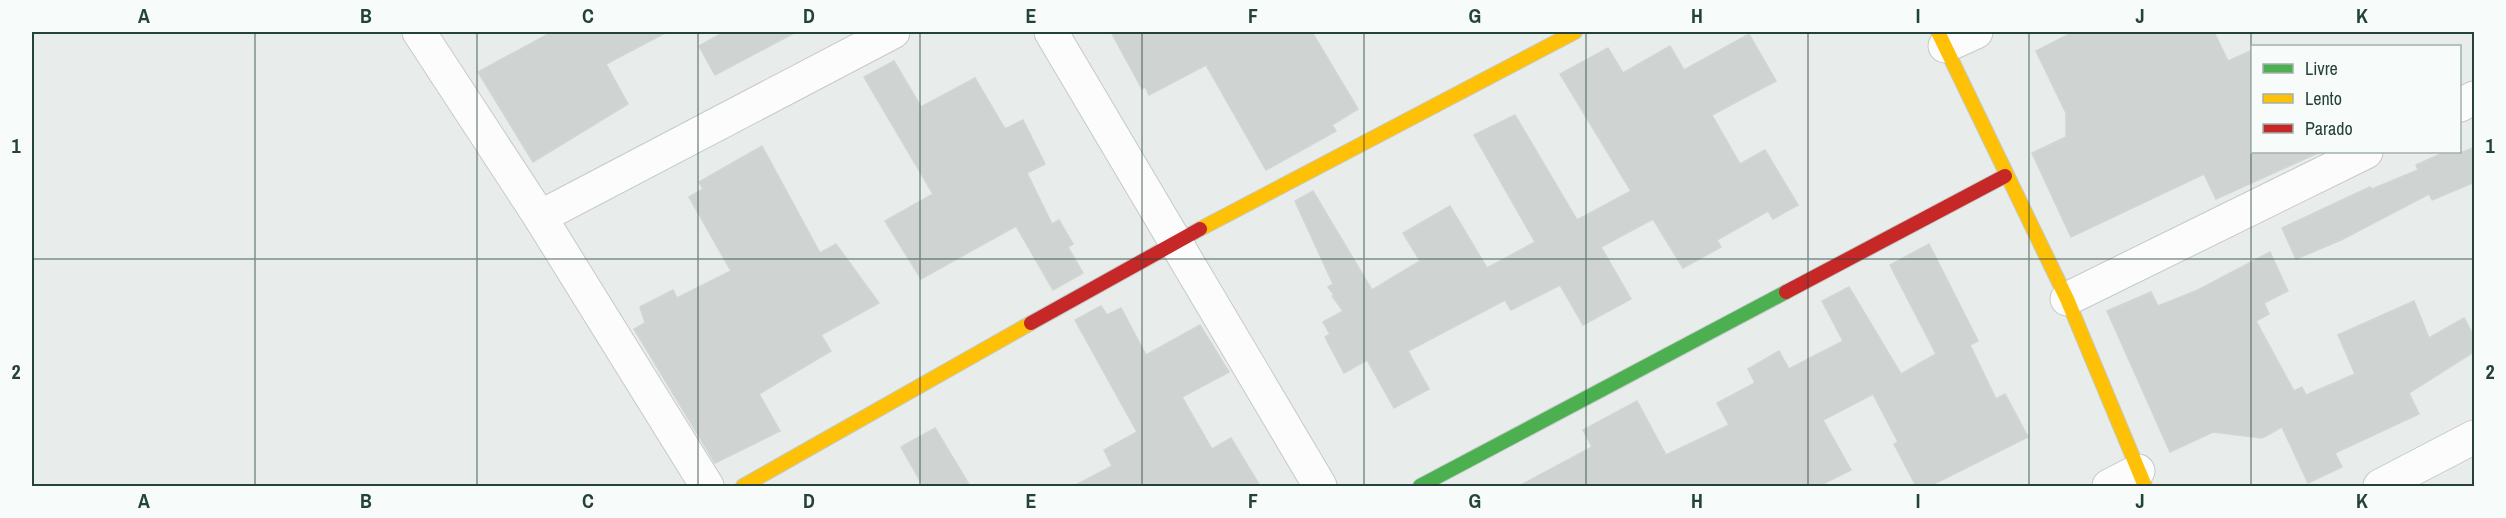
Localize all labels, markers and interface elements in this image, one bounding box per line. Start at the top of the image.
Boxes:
text: A [138,2,150,29]
text: B [360,2,372,29]
text: C [582,2,594,29]
text: D [803,2,815,29]
text: E [1026,2,1037,29]
text: F [1248,2,1258,29]
text: G [1469,2,1481,29]
text: H [1691,2,1703,29]
text: I [1916,2,1920,29]
text: J [2135,2,2145,29]
text: K [2356,2,2368,29]
legend [2251,45,2461,153]
text: Livre [2305,56,2338,81]
text: Lento [2305,86,2342,111]
text: Parado [2305,116,2353,141]
text: 1 [11,132,21,159]
text: 1 [2485,132,2495,159]
text: 2 [11,358,21,385]
text: 2 [2485,358,2495,385]
text: A [138,487,150,514]
text: B [360,487,372,514]
text: C [582,487,594,514]
text: D [803,487,815,514]
text: E [1026,487,1037,514]
text: F [1248,487,1258,514]
text: G [1469,487,1481,514]
text: H [1691,487,1703,514]
text: I [1916,487,1920,514]
text: J [2135,487,2145,514]
text: K [2356,487,2368,514]

